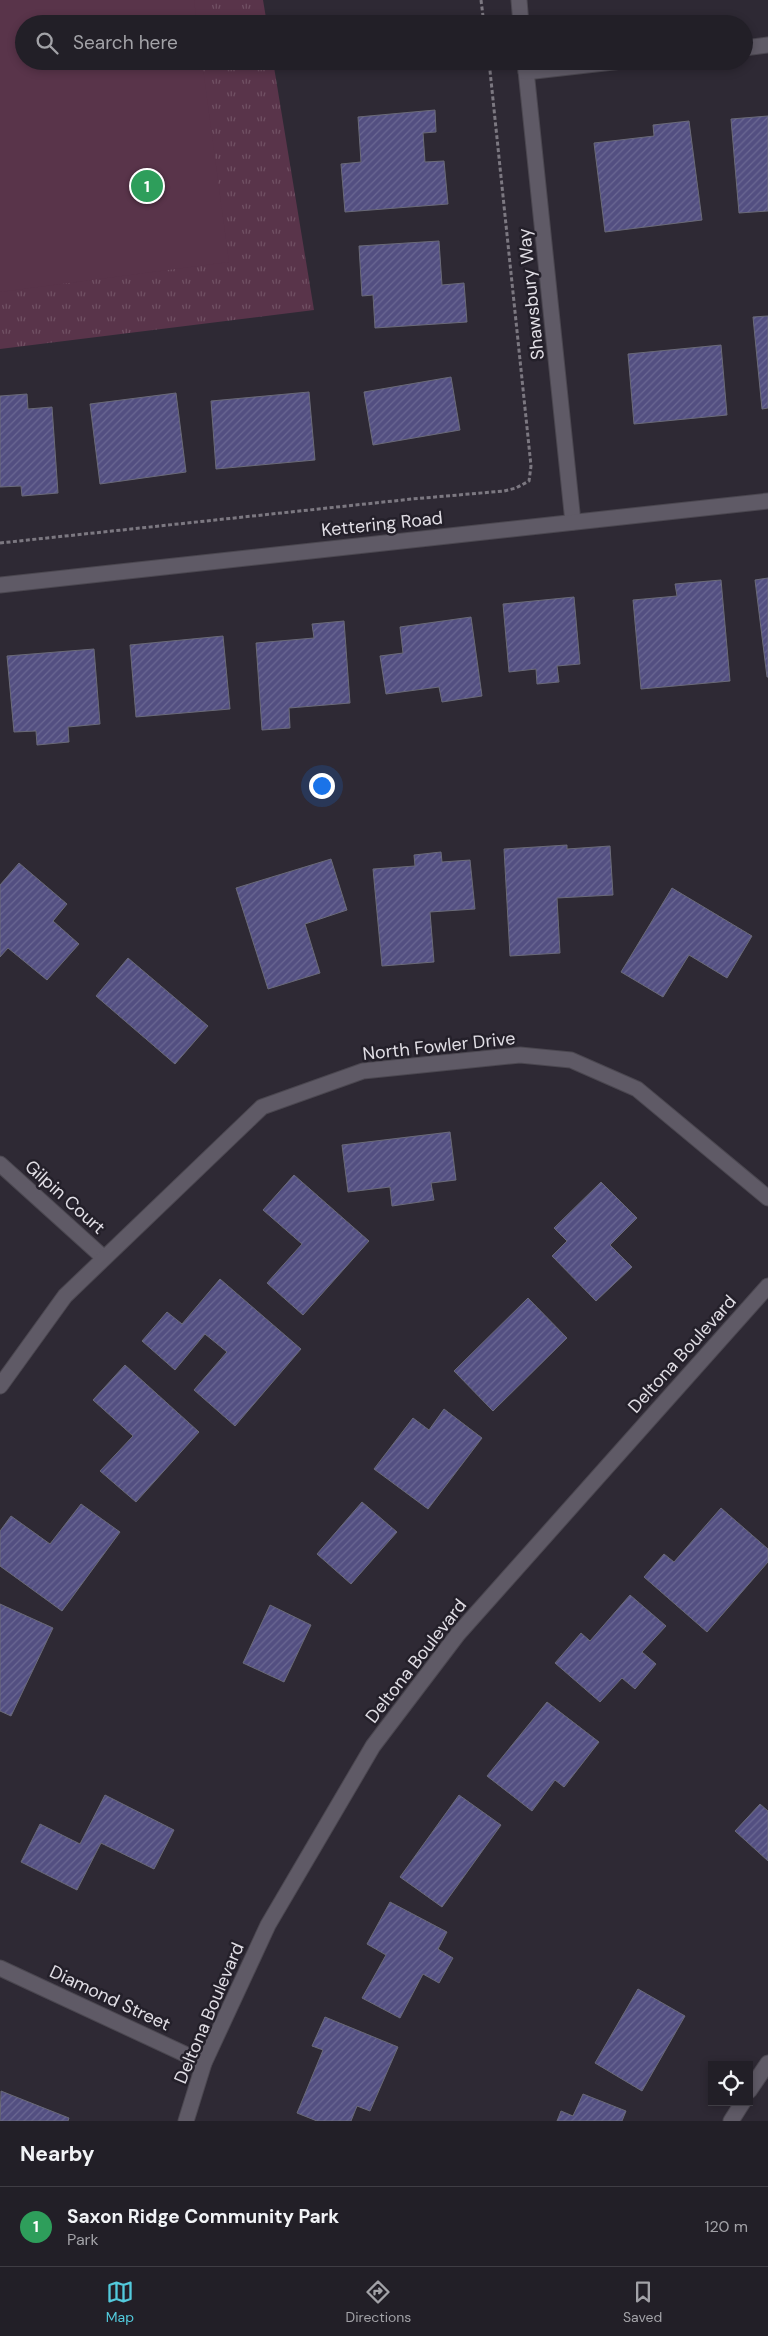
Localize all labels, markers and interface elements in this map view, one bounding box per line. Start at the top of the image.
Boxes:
search box [15,15,753,70]
icon: search [33,29,61,57]
text: Search here [73,30,178,55]
pin: 1 [131,167,163,205]
street label: Shawsbury Way [512,227,550,361]
street label: Kettering Road [320,506,444,542]
your location [309,773,335,799]
street label: North Fowler Drive [361,1026,517,1066]
street label: Gilpin Court [20,1155,110,1239]
street label: Deltona Boulevard [623,1290,741,1418]
street label: Deltona Boulevard [360,1594,472,1728]
street label: Deltona Boulevard [168,1939,250,2087]
street label: Diamond Street [46,1960,174,2036]
map controls [708,2061,753,2106]
button: locate [708,2061,753,2106]
text: Nearby [20,2140,94,2168]
text: Saxon Ridge Community Park [67,2204,339,2229]
text: 1 [33,2216,39,2237]
text: 120 m [704,2216,748,2237]
text: Park [67,2229,99,2250]
tab: Map [106,2278,134,2326]
tab: Directions [346,2278,411,2326]
tab: Saved [623,2278,662,2326]

